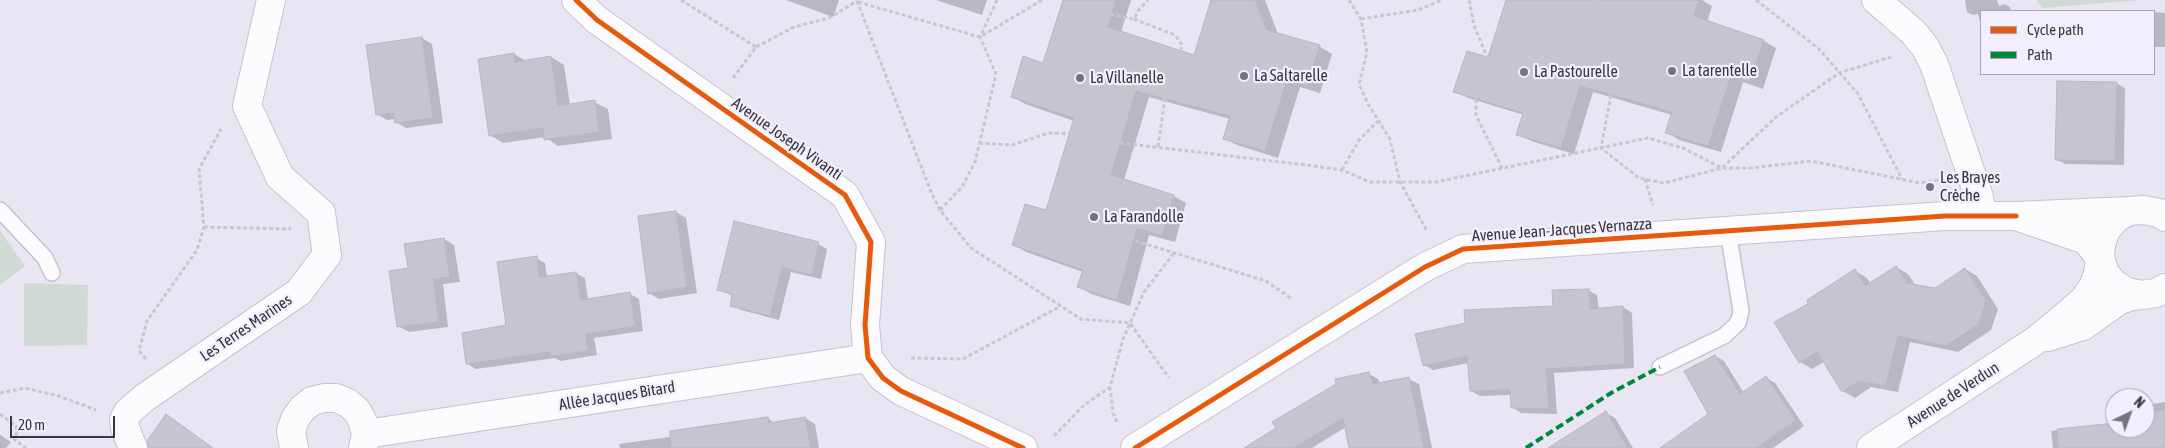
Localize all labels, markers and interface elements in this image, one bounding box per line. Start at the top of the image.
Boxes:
legend [1980,10,2155,75]
text: Cycle path [2027,21,2084,38]
text: Path [2027,46,2053,63]
place label: La tarentelle [1682,61,1757,81]
place label: La Pastourelle [1534,62,1618,82]
marker: La tarentelle [1666,65,1678,77]
place label: La Saltarelle [1254,66,1328,86]
marker: La Pastourelle [1518,66,1530,78]
place label: La Villanelle [1090,68,1164,88]
marker: La Saltarelle [1238,70,1250,82]
marker: La Villanelle [1074,72,1086,84]
street label: Avenue Joseph Vivanti [728,94,846,184]
place label: Les Brayes Crèche [1940,168,2000,206]
marker: Les Brayes Crèche [1924,181,1936,193]
place label: La Farandolle [1104,207,1184,227]
marker: La Farandolle [1088,211,1100,223]
street label: Avenue Jean-Jacques Vernazza [1471,214,1653,246]
street label: Les Terres Marines [197,290,295,366]
street label: Avenue de Verdun [1903,358,2003,432]
street label: Allée Jacques Bitard [558,377,676,415]
north arrow [2105,388,2155,438]
text: N [2131,394,2148,411]
scale bar [12,406,118,438]
text: 20 m [18,416,45,433]

